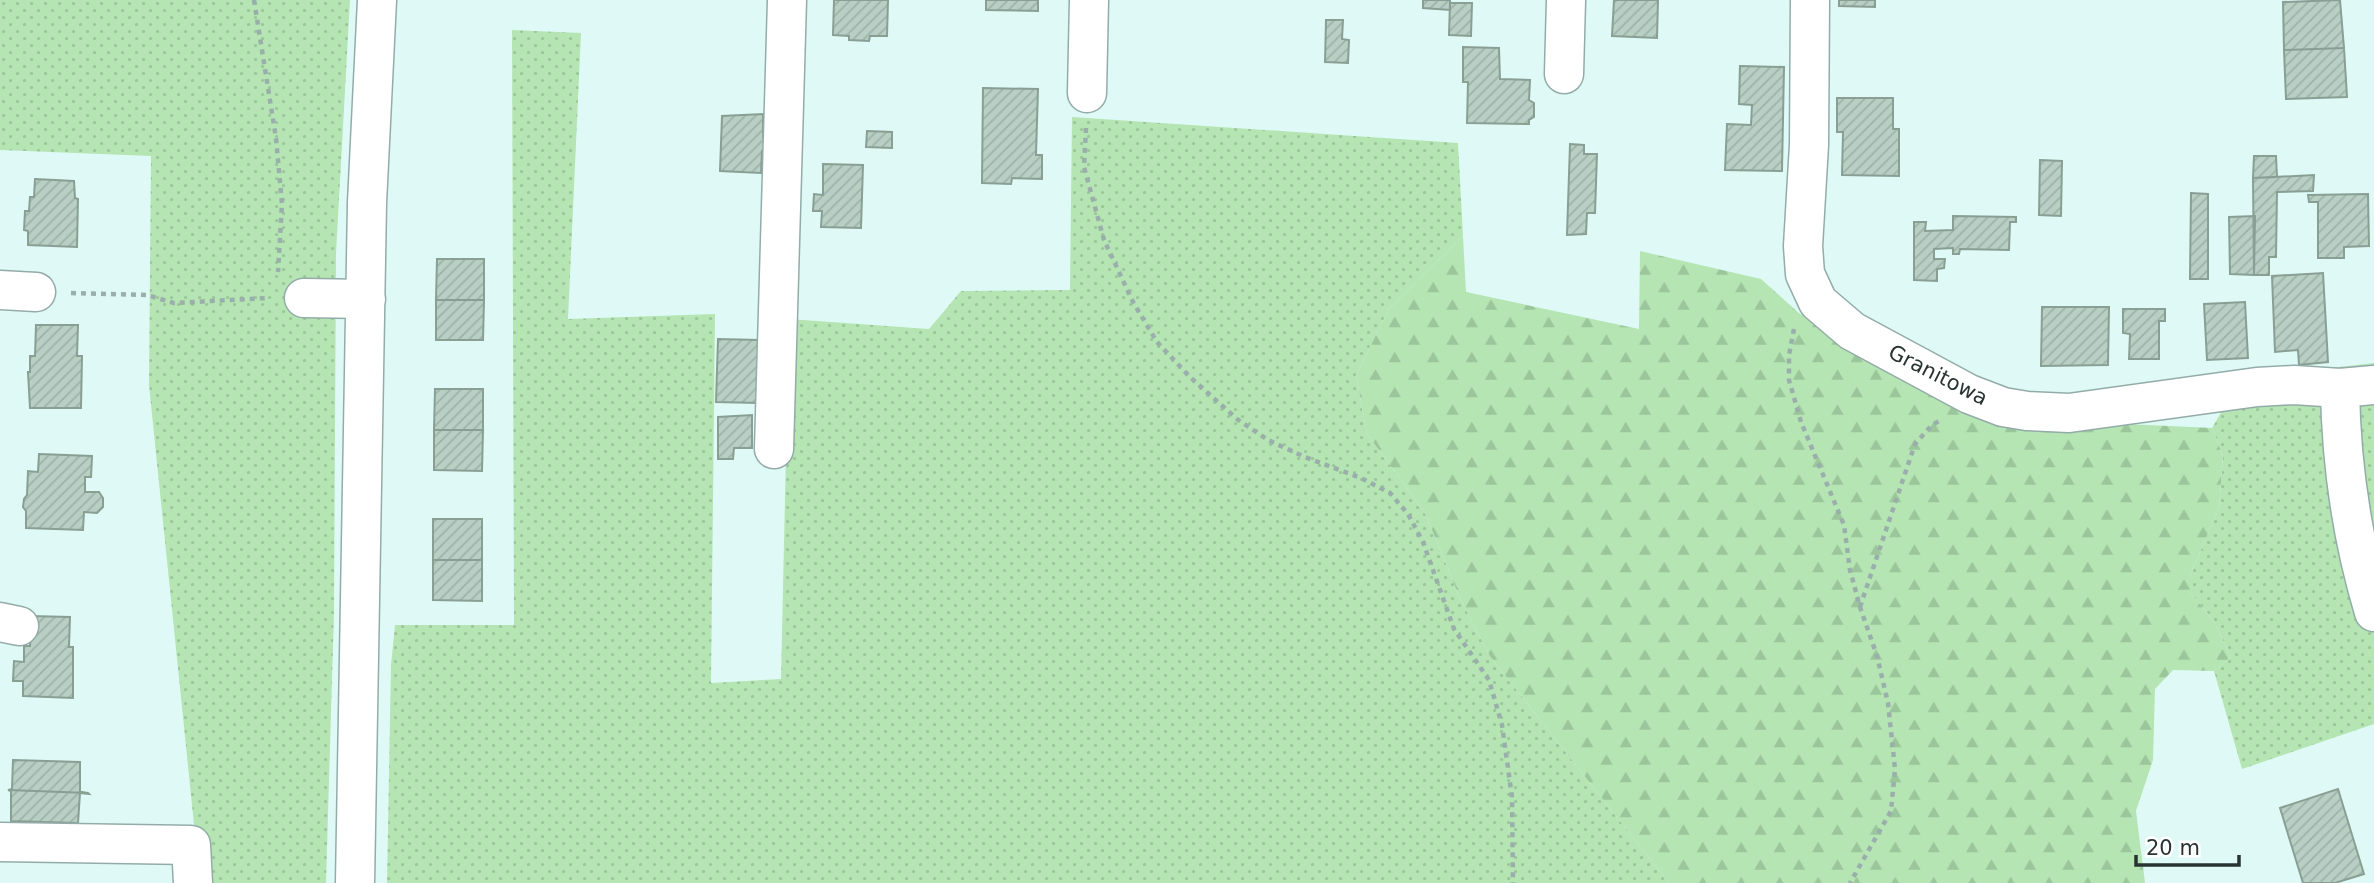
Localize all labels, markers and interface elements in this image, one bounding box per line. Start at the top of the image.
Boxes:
street label: Granitowa [1884,340,1992,410]
scale bar [2136,824,2239,868]
text: 20 m [2146,836,2200,860]

